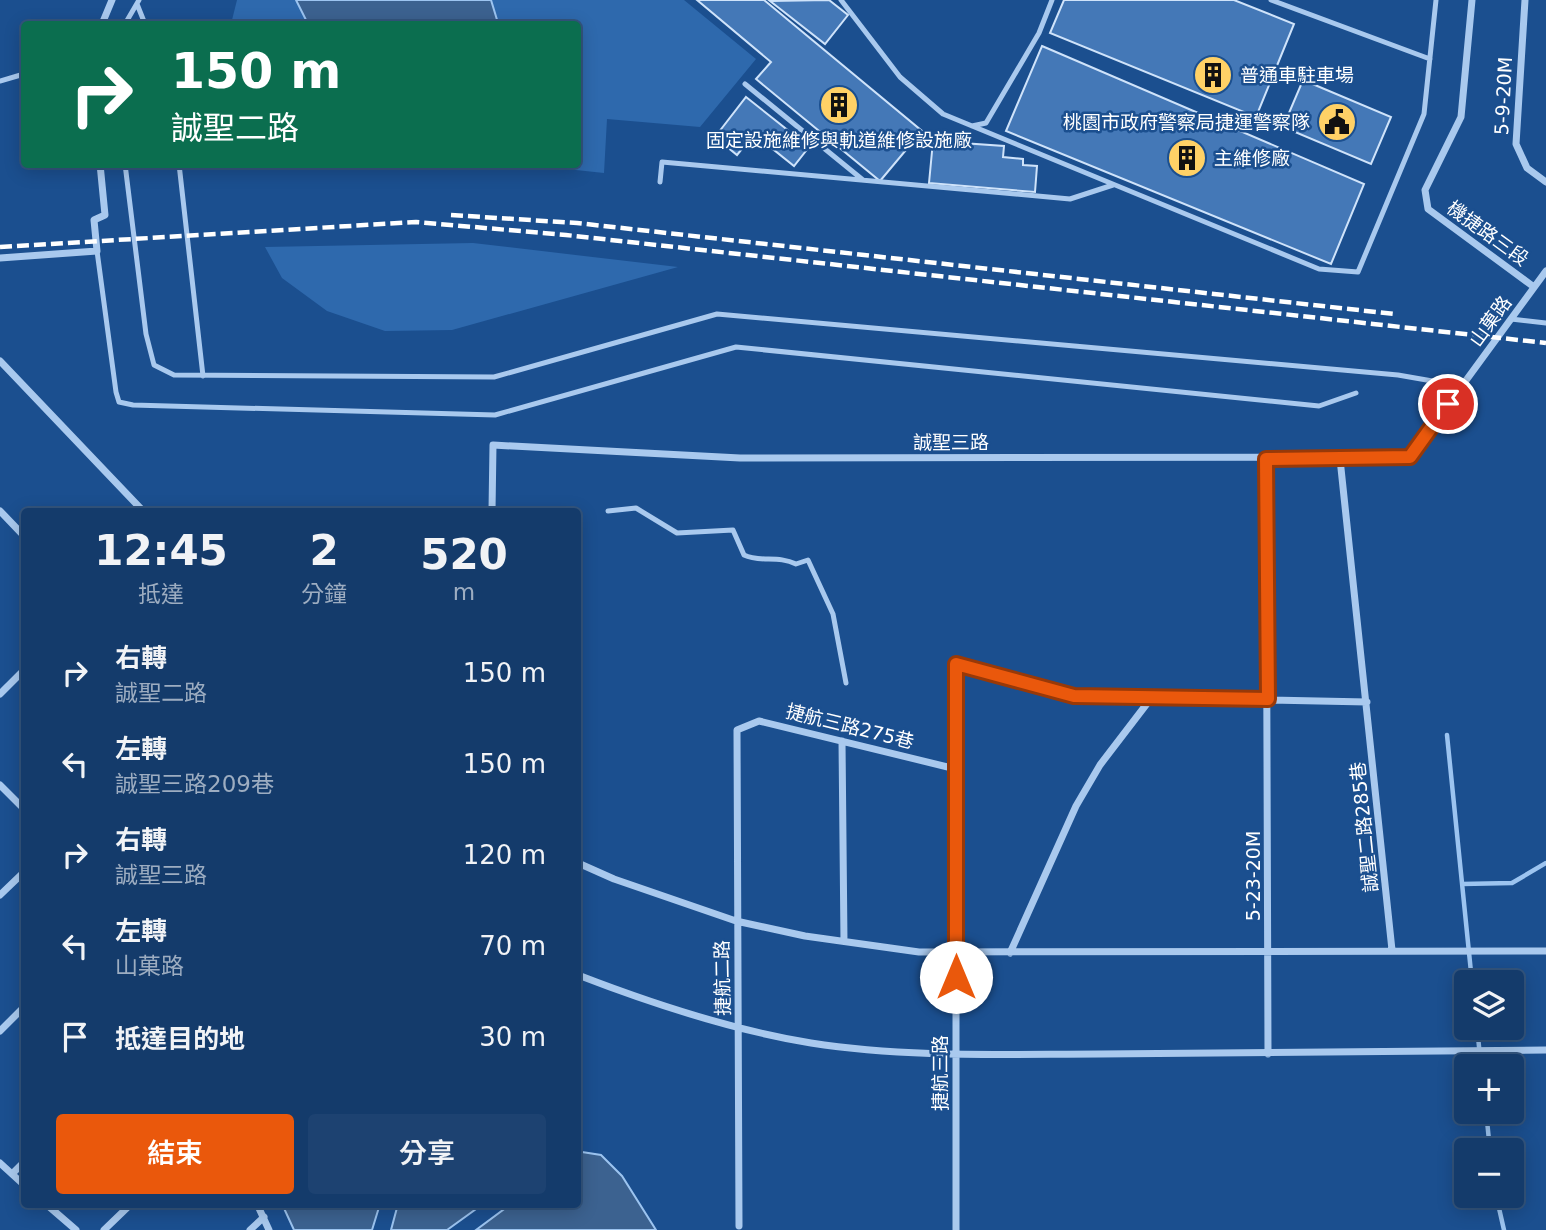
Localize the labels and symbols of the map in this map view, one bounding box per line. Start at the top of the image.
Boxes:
building icon: 普通車駐車場 [1192,54,1234,96]
street label: 5-9-20M [1490,56,1516,136]
place label: 普通車駐車場 [1240,64,1354,86]
building icon: 固定設施維修與軌道維修設施廠 [818,84,860,126]
public building icon: 桃園市政府警察局捷運警察隊 [1316,101,1358,143]
place label: 桃園市政府警察局捷運警察隊 [1063,111,1310,133]
place label: 固定設施維修與軌道維修設施廠 [706,129,972,151]
building icon: 主維修廠 [1166,137,1208,179]
place label: 主維修廠 [1214,147,1290,169]
street label: 機捷路三段 [1443,196,1533,270]
street label: 山菓路 [1464,291,1516,351]
pin [1418,374,1478,434]
street label: 誠聖三路 [913,431,989,453]
street label: 捷航三路275巷 [784,699,916,753]
street label: 誠聖二路285巷 [1346,761,1382,893]
street label: 5-23-20M [1242,831,1264,921]
street label: 捷航二路 [710,940,734,1016]
position arrow [919,940,993,1014]
street label: 捷航三路 [929,1035,951,1111]

